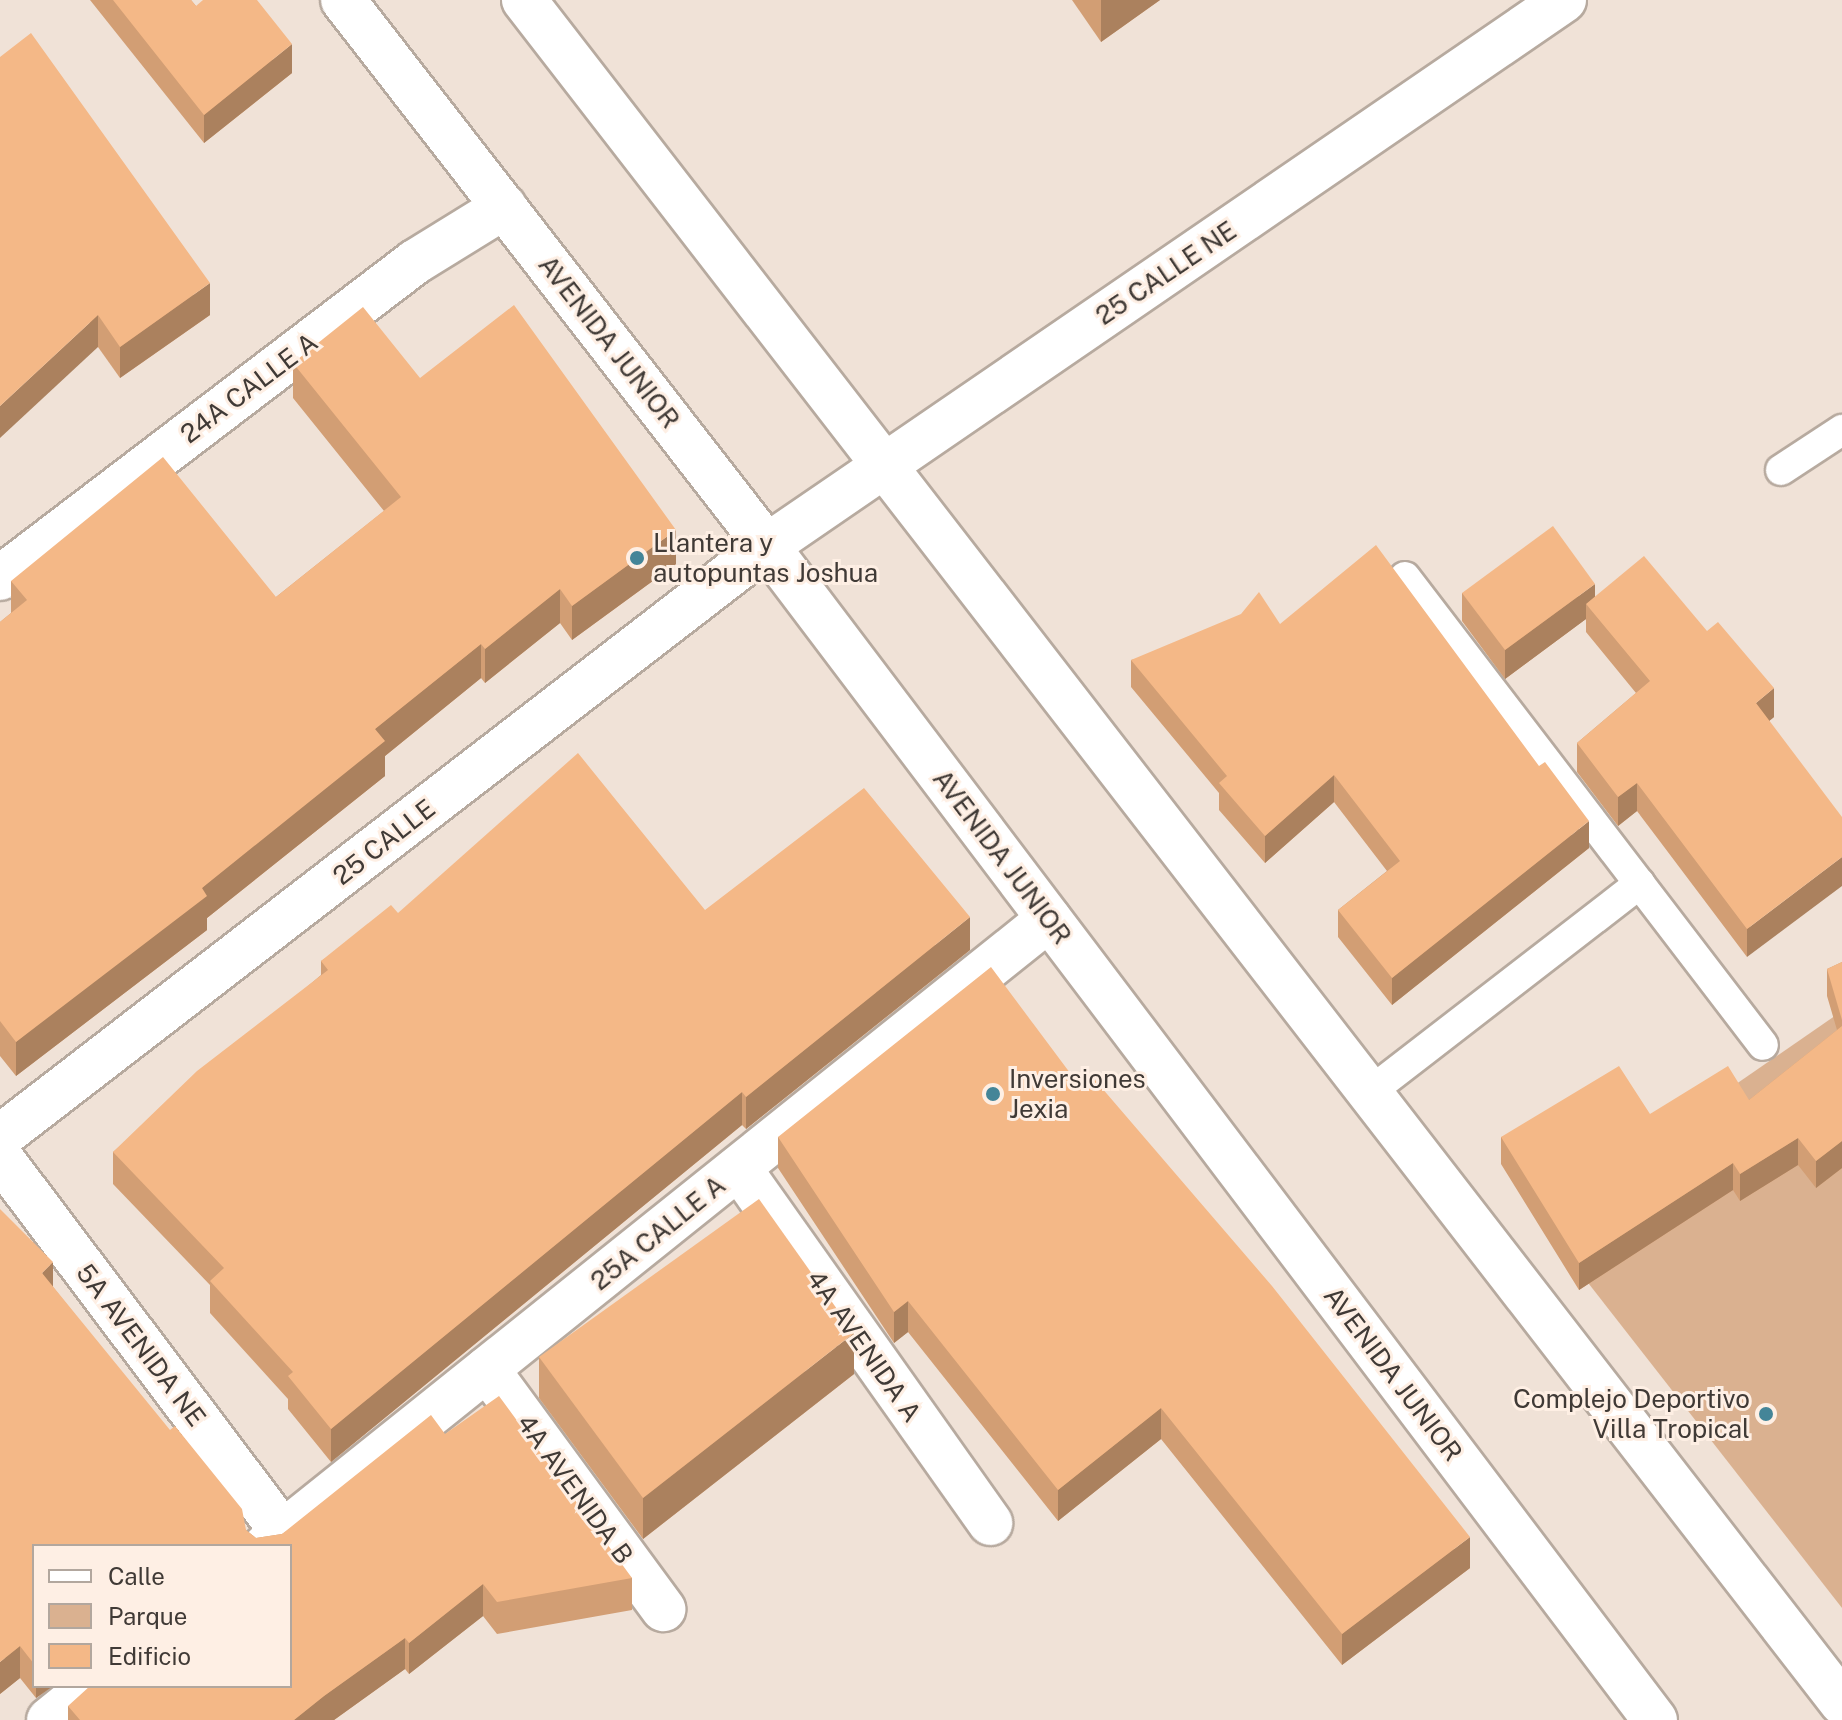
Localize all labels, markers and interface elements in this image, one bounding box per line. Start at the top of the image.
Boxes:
street label: 25 CALLE NE [1090,215,1242,331]
street label: AVENIDA JUNIOR [532,250,686,434]
street label: 24A CALLE A [174,326,324,450]
place label: Llantera y autopuntas Joshua [653,527,878,588]
marker: Llantera y autopuntas Joshua [628,549,646,567]
street label: AVENIDA JUNIOR [926,764,1078,950]
street label: 25 CALLE [327,793,441,891]
place label: Inversiones Jexia [1009,1063,1146,1124]
marker: Inversiones Jexia [984,1085,1002,1103]
street label: 25A CALLE A [585,1169,731,1297]
street label: 5A AVENIDA NE [70,1258,212,1432]
street label: 4A AVENIDA A [800,1264,928,1428]
street label: AVENIDA JUNIOR [1317,1281,1469,1467]
place label: Complejo Deportivo Villa Tropical [1513,1383,1750,1444]
marker: Complejo Deportivo Villa Tropical [1757,1405,1775,1423]
street label: 4A AVENIDA B [510,1408,640,1570]
legend [32,1544,292,1688]
text: Calle [108,1562,165,1590]
text: Parque [108,1602,187,1630]
text: Edificio [108,1642,191,1670]

